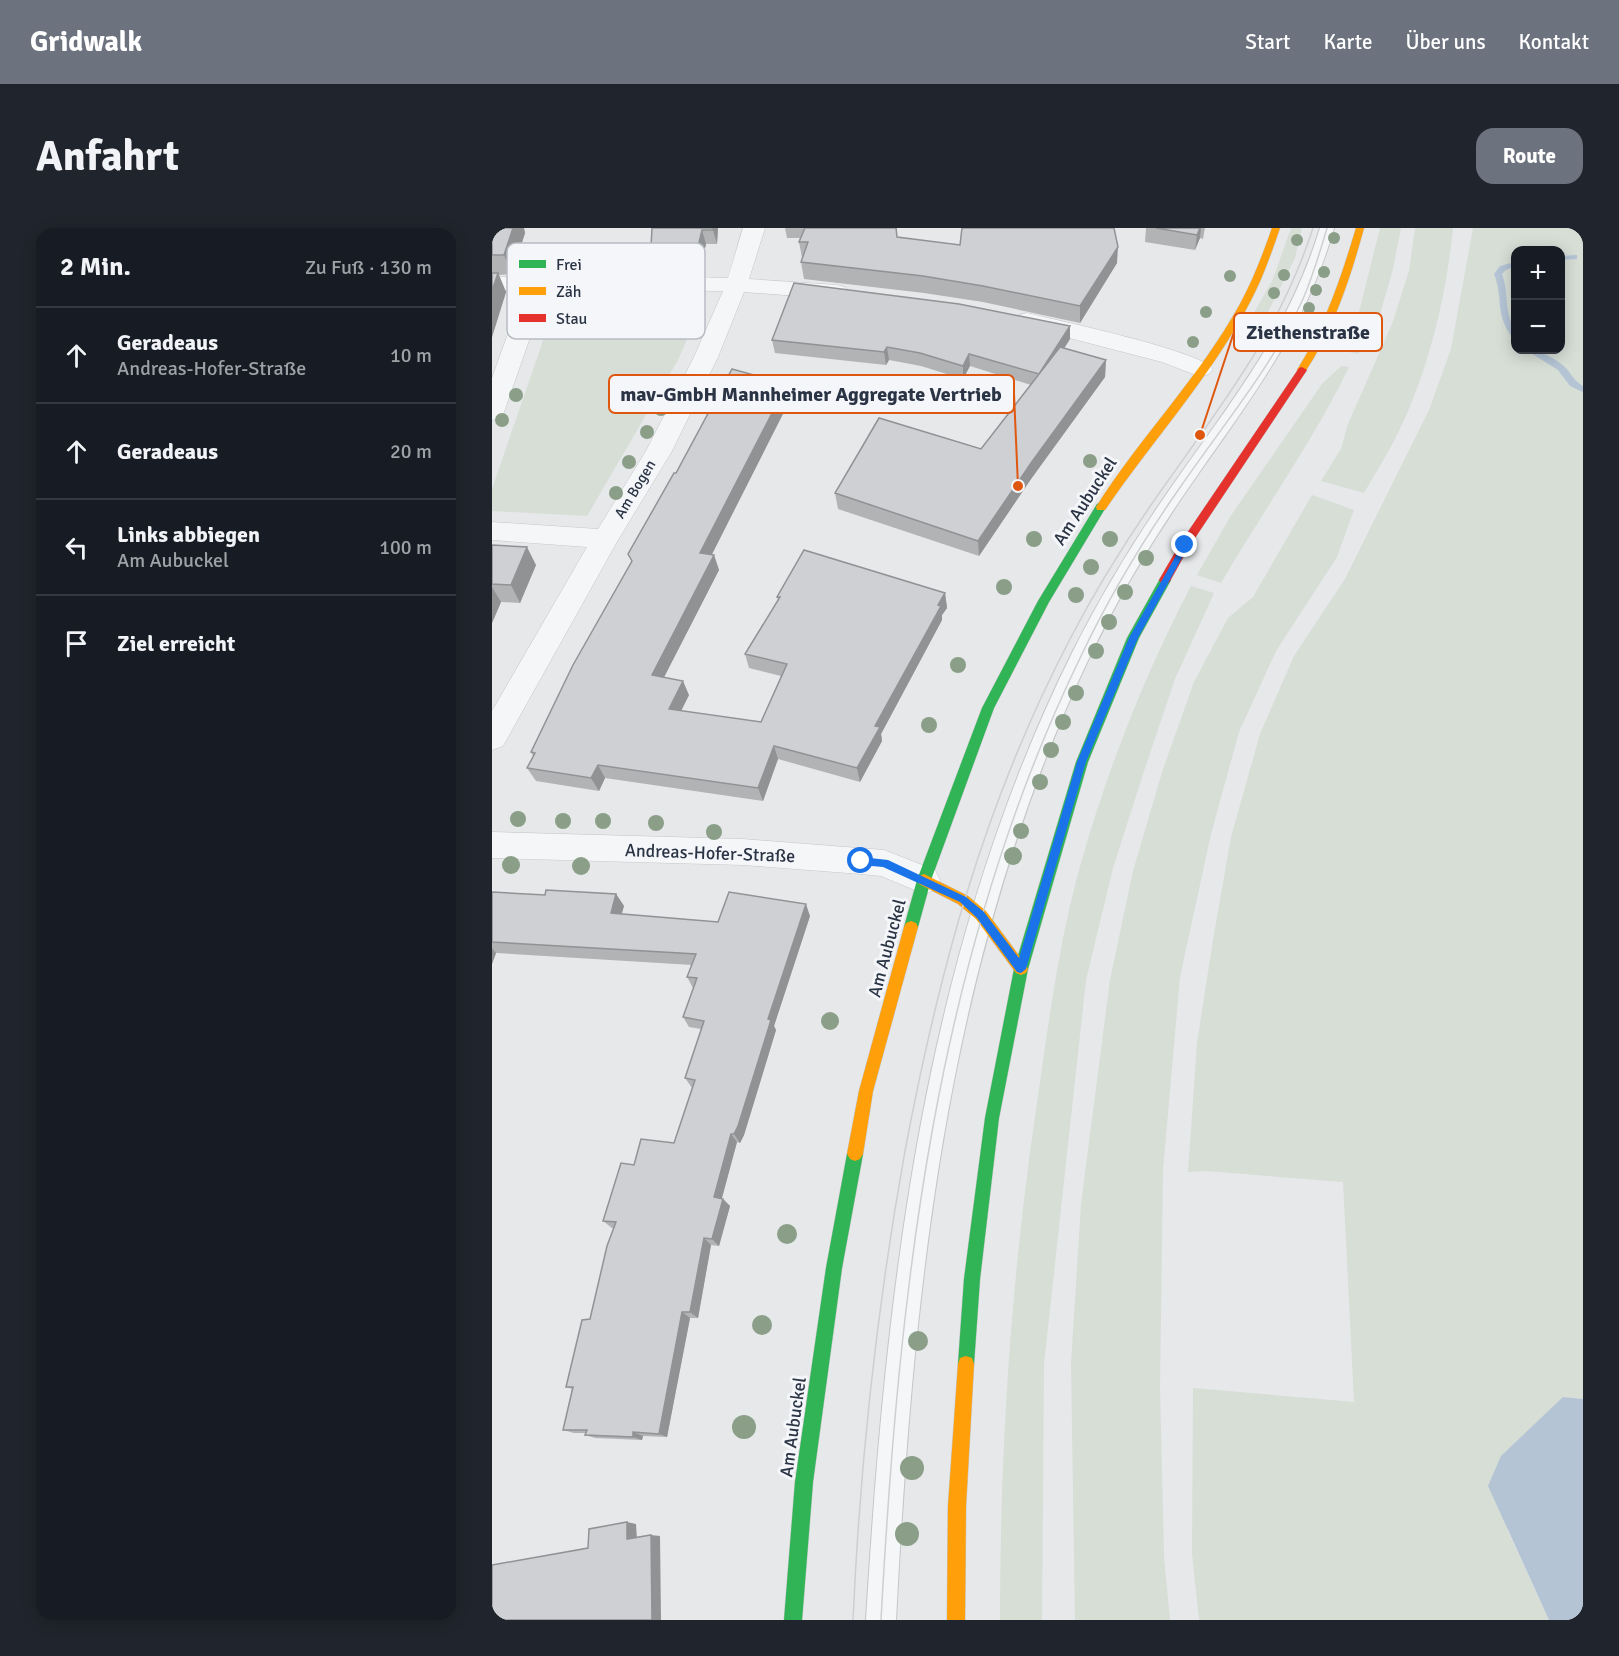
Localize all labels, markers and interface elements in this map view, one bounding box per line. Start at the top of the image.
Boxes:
text: Gridwalk [30,25,142,59]
text: Start [1245,29,1290,55]
text: Karte [1323,29,1372,55]
text: Über uns [1405,29,1486,55]
text: Kontakt [1519,29,1589,55]
button: Route [1476,128,1583,184]
text: Anfahrt [36,131,179,182]
legend [507,243,705,339]
map controls [1511,246,1565,354]
button: + [1511,246,1565,300]
text: 2 Min. [60,251,131,283]
text: Zu Fuß · 130 m [305,255,432,280]
text: Frei [556,255,582,275]
text: Zäh [556,282,582,302]
button: − [1511,300,1565,354]
text: Stau [556,309,587,329]
callout: Ziethenstraße [1234,313,1382,351]
text: Ziethenstraße [1246,320,1370,345]
text: Geradeaus [117,329,218,356]
icon: ahead [60,339,93,372]
text: 10 m [390,343,432,368]
text: Andreas-Hofer-Straße [117,356,306,381]
callout: mav-GmbH Mannheimer Aggregate Vertrieb [609,375,1014,413]
text: mav-GmbH Mannheimer Aggregate Vertrieb [620,382,1002,407]
icon: ahead [60,435,93,468]
text: Geradeaus [117,438,218,465]
text: 20 m [390,439,432,464]
street label: Am Aubuckel [1048,453,1122,549]
street label: Am Bogen [611,457,659,521]
text: Links abbiegen [117,521,260,548]
icon: left [60,531,93,564]
route end [1171,531,1197,557]
text: 100 m [379,535,432,560]
text: Am Aubuckel [117,548,229,573]
icon: arrive [60,627,93,660]
text: Ziel erreicht [117,630,235,657]
street label: Andreas-Hofer-Straße [624,839,796,867]
route start [847,847,873,873]
street label: Am Aubuckel [863,897,911,999]
street label: Am Aubuckel [775,1376,811,1478]

